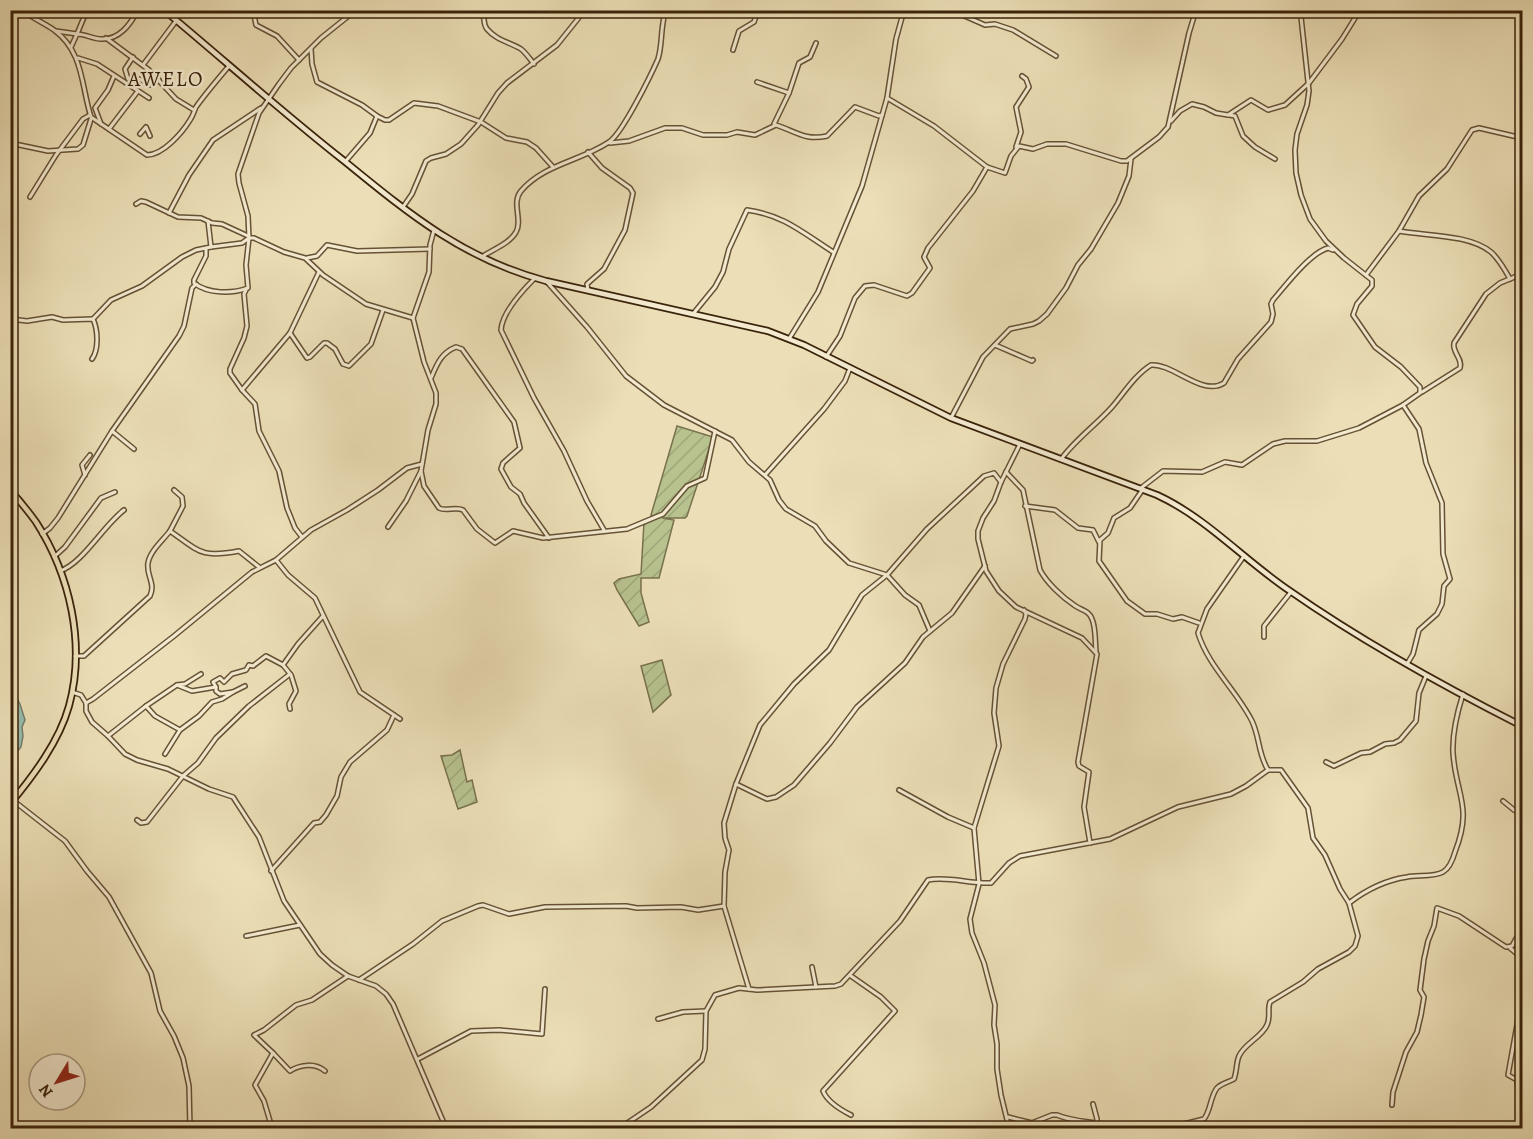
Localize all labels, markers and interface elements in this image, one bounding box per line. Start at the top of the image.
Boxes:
district label: AWELO [127,65,204,93]
north arrow [27,1052,87,1112]
text: N [33,1079,58,1102]

